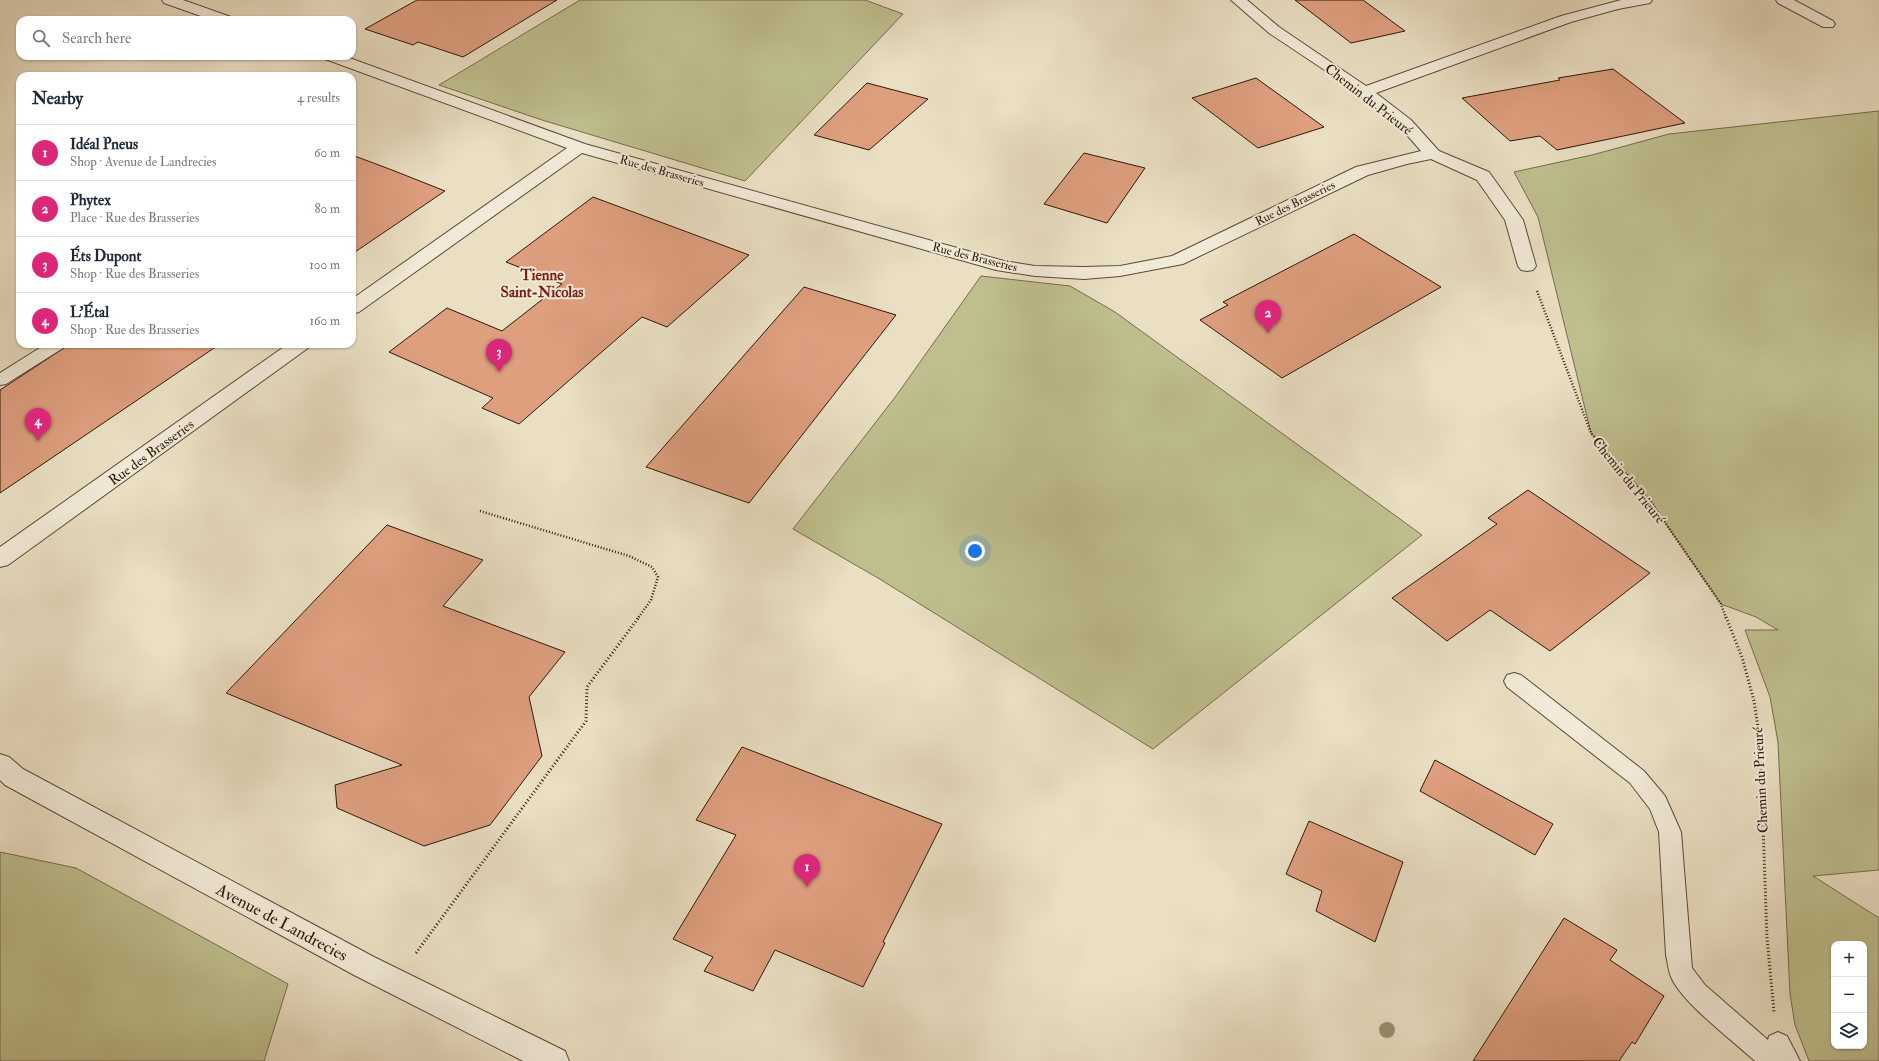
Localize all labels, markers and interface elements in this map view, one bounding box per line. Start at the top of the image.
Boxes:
search box [16,16,356,60]
icon: search [30,27,52,49]
text: Search here [62,29,131,48]
street label: Chemin du Prieuré [1322,60,1416,139]
text: Nearby [32,88,83,109]
text: 4 results [297,90,340,106]
text: Idéal Pneus [70,135,138,154]
text: 1 [43,145,47,161]
text: 60 m [314,145,340,161]
street label: Rue des Brasseries [618,152,706,191]
text: Shop · Avenue de Landrecies [70,154,216,170]
street label: Rue des Brasseries [1253,178,1338,229]
text: Phytex [70,191,111,210]
text: 2 [42,201,48,217]
text: 80 m [314,201,340,217]
text: Place · Rue des Brasseries [70,210,199,226]
street label: Rue des Brasseries [931,240,1019,275]
text: Éts Dupont [70,247,141,266]
text: 3 [43,257,48,273]
text: 100 m [309,257,340,273]
text: Shop · Rue des Brasseries [70,266,199,282]
district label: Tienne Saint-Nicolas [501,266,583,302]
pin: 2 [1255,300,1281,333]
text: L'Étal [70,303,109,322]
text: 4 [41,313,49,329]
text: 160 m [309,313,340,329]
text: Shop · Rue des Brasseries [70,322,199,338]
pin: 3 [486,339,512,372]
pin: 4 [25,408,51,441]
street label: Rue des Brasseries [105,416,197,489]
street label: Chemin du Prieuré [1589,434,1669,527]
your location [965,541,985,561]
street label: Chemin du Prieuré [1749,726,1772,834]
pin: 1 [794,854,820,887]
street label: Avenue de Landrecies [212,878,351,966]
map controls [1831,941,1867,1049]
button: + [1831,941,1867,977]
button: − [1831,977,1867,1013]
button: layers [1831,1013,1867,1049]

